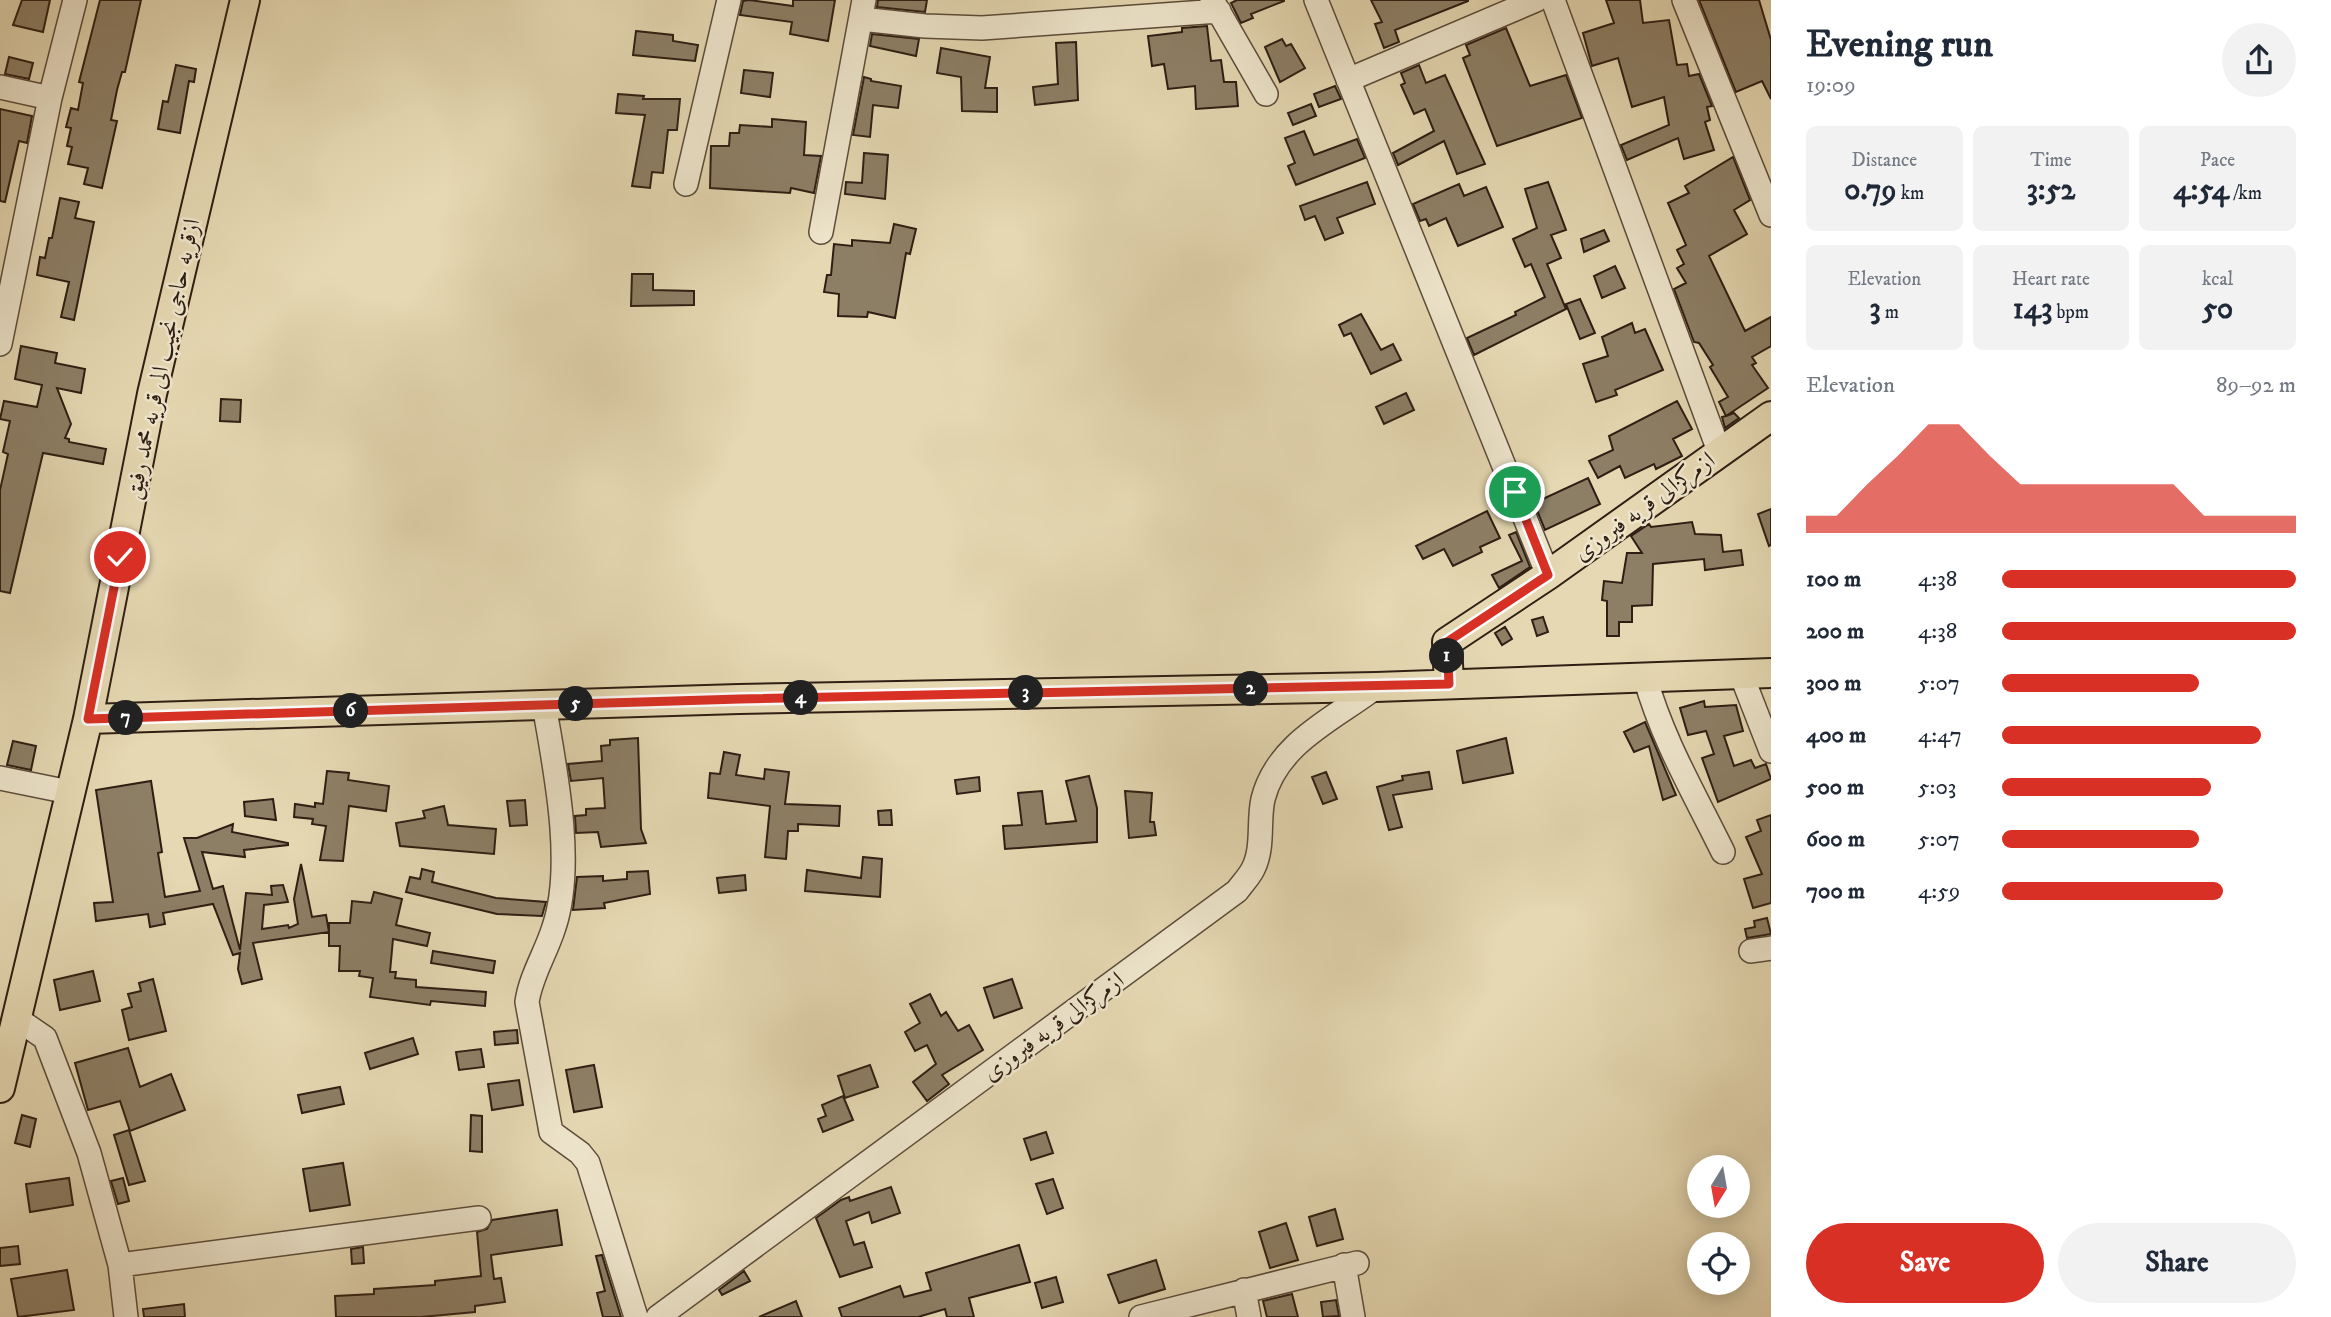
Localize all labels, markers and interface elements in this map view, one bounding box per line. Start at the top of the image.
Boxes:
text: Evening run [1806,21,1993,69]
button: share [2222,23,2296,97]
text: 19:09 [1806,71,1856,100]
text: Distance [1852,149,1917,172]
text: Time [2030,149,2072,172]
text: Pace [2200,149,2235,172]
text: 0.79 [1844,172,1897,209]
text: 3:52 [2027,172,2075,209]
text: 4:54 [2173,172,2229,209]
text: km [1897,182,1924,205]
text: /km [2229,182,2262,205]
street label: ازقریه حاجی نجیب الی قریه محمد رفیق [119,216,207,502]
text: Elevation [1848,268,1921,291]
text: Heart rate [2012,268,2090,291]
text: kcal [2202,268,2233,291]
text: 3 [1870,291,1881,328]
text: 143 [2013,291,2052,328]
text: 50 [2202,291,2233,328]
text: m [1881,301,1899,324]
text: bpm [2052,301,2089,324]
text: Elevation [1806,371,1895,400]
text: 89–92 m [2216,371,2296,400]
street label: ازمرکزالی قریه فیروزی [1568,445,1722,569]
pin [1485,462,1545,522]
icon: arrive [1496,473,1534,511]
pin [90,527,150,587]
icon: check [101,538,139,576]
text: 100 m [1806,565,1861,594]
text: 4:38 [1918,565,1957,594]
text: 200 m [1806,617,1864,646]
text: 4:38 [1918,617,1957,646]
pin: 1 [1430,638,1464,674]
text: 1 [1443,644,1450,667]
text: 300 m [1806,669,1862,698]
text: 5:07 [1918,669,1960,698]
pin: 2 [1234,672,1268,706]
pin: 3 [1009,676,1044,710]
text: 2 [1246,677,1255,700]
pin: 4 [784,680,818,716]
text: 3 [1022,681,1029,704]
pin: 5 [558,686,594,722]
text: 4 [795,686,806,709]
text: 5 [571,692,580,715]
pin: 6 [334,694,368,728]
text: 6 [346,699,355,722]
pin: 7 [108,700,144,736]
text: 7 [120,706,131,729]
text: 400 m [1806,721,1866,750]
text: 4:47 [1918,721,1962,750]
text: 500 m [1806,773,1864,802]
text: 5:03 [1918,773,1956,802]
text: 600 m [1806,825,1865,854]
text: 5:07 [1918,825,1960,854]
text: 700 m [1806,877,1865,906]
text: 4:59 [1918,877,1960,906]
street label: ازمرکزالی قریه فیروزی [977,965,1131,1089]
north arrow [1687,1155,1750,1218]
map controls [1687,1155,1750,1295]
button: Save [1806,1223,2044,1303]
button: Share [2058,1223,2296,1303]
button: locate [1687,1232,1750,1295]

